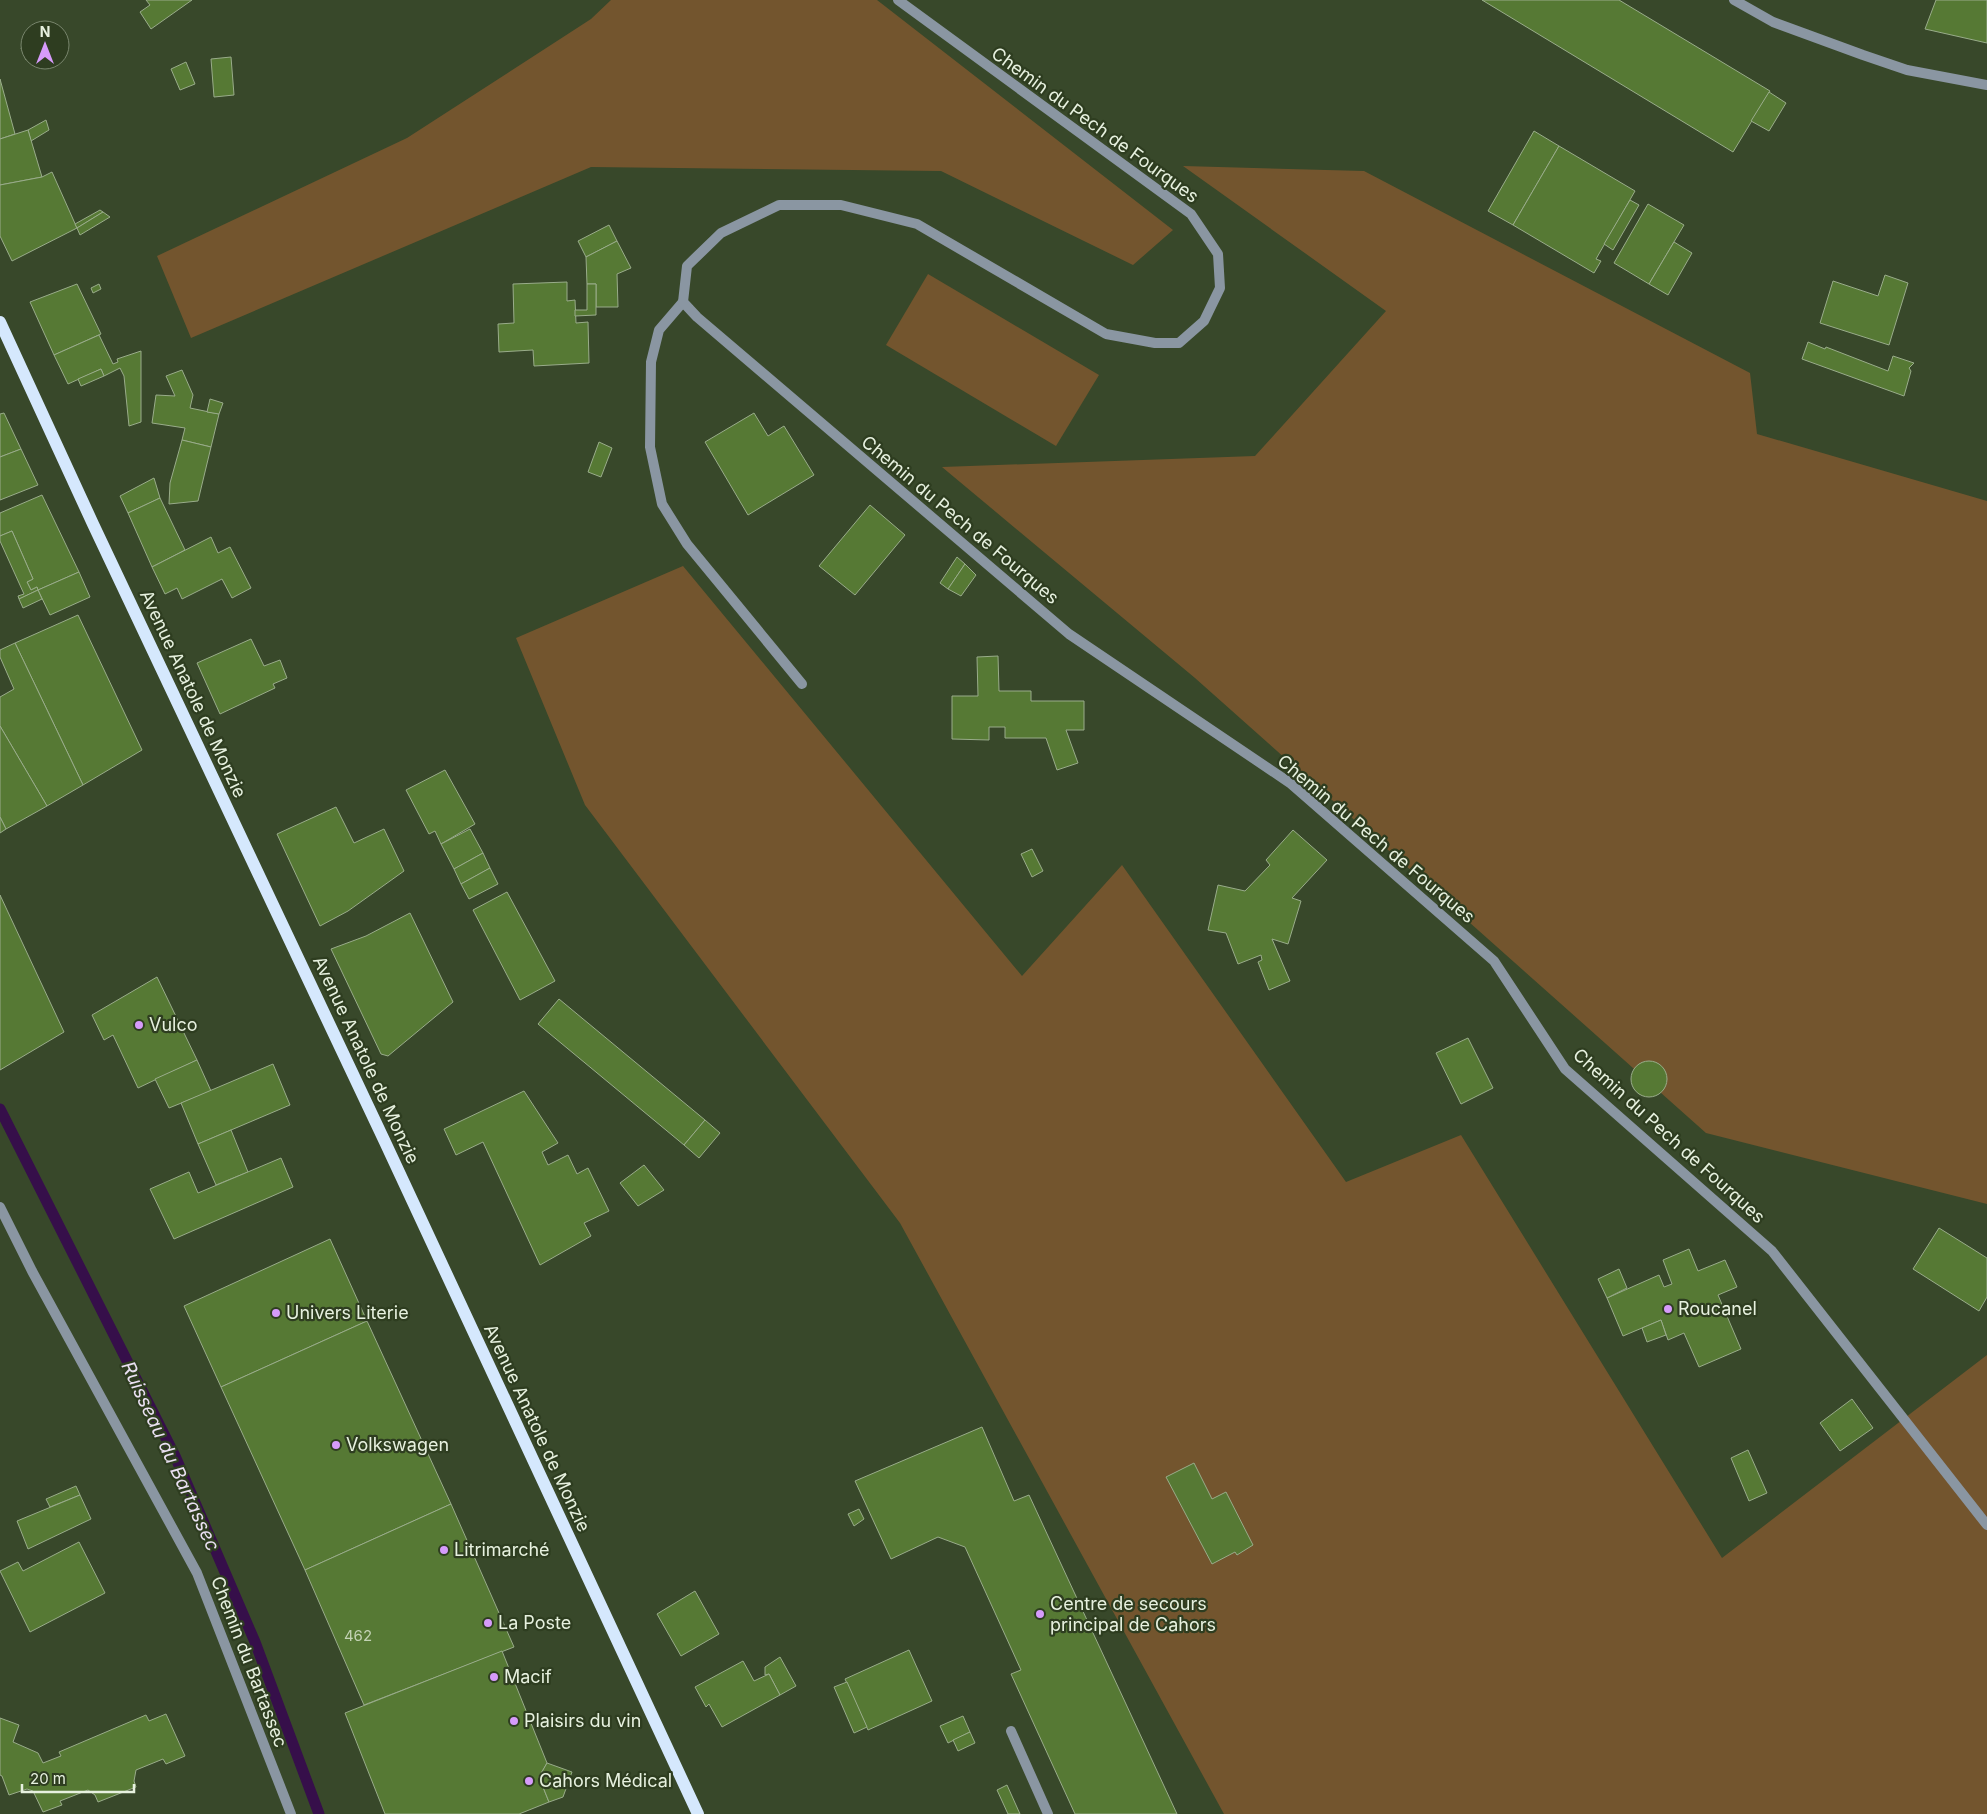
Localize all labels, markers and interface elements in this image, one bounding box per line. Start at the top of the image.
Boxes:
north arrow [20,20,70,70]
text: N [40,23,50,40]
street label: Chemin du Pech de Fourques [988,42,1203,207]
street label: Chemin du Pech de Fourques [858,431,1063,608]
street label: Avenue Anatole de Monzie [136,587,251,801]
street label: Chemin du Pech de Fourques [1274,750,1479,927]
street label: Avenue Anatole de Monzie [309,953,424,1167]
place label: Vulco [149,1014,198,1035]
marker: Vulco [133,1019,145,1031]
street label: Chemin du Pech de Fourques [1569,1044,1770,1227]
place label: Roucanel [1678,1298,1757,1319]
place label: Univers Literie [286,1302,409,1323]
marker: Roucanel [1662,1303,1674,1315]
marker: Univers Literie [270,1307,282,1319]
street label: Avenue Anatole de Monzie [480,1321,595,1535]
water label: Ruisseau du Bartassec [116,1358,225,1555]
place label: Volkswagen [346,1434,449,1455]
marker: Volkswagen [330,1439,342,1451]
place label: Litrimarché [454,1539,550,1560]
marker: Litrimarché [438,1544,450,1556]
street label: Chemin du Bartassec [207,1573,292,1750]
place label: Centre de secours principal de Cahors [1050,1593,1216,1635]
marker: Centre de secours principal de Cahors [1034,1608,1046,1620]
place label: La Poste [498,1612,571,1633]
marker: La Poste [482,1617,494,1629]
house number: 462 [344,1626,372,1645]
place label: Macif [504,1666,552,1687]
marker: Macif [488,1671,500,1683]
place label: Plaisirs du vin [524,1710,641,1731]
marker: Plaisirs du vin [508,1715,520,1727]
scale bar [22,1762,135,1794]
text: 20 m [30,1769,66,1788]
place label: Cahors Médical [539,1770,672,1791]
marker: Cahors Médical [523,1775,535,1787]

